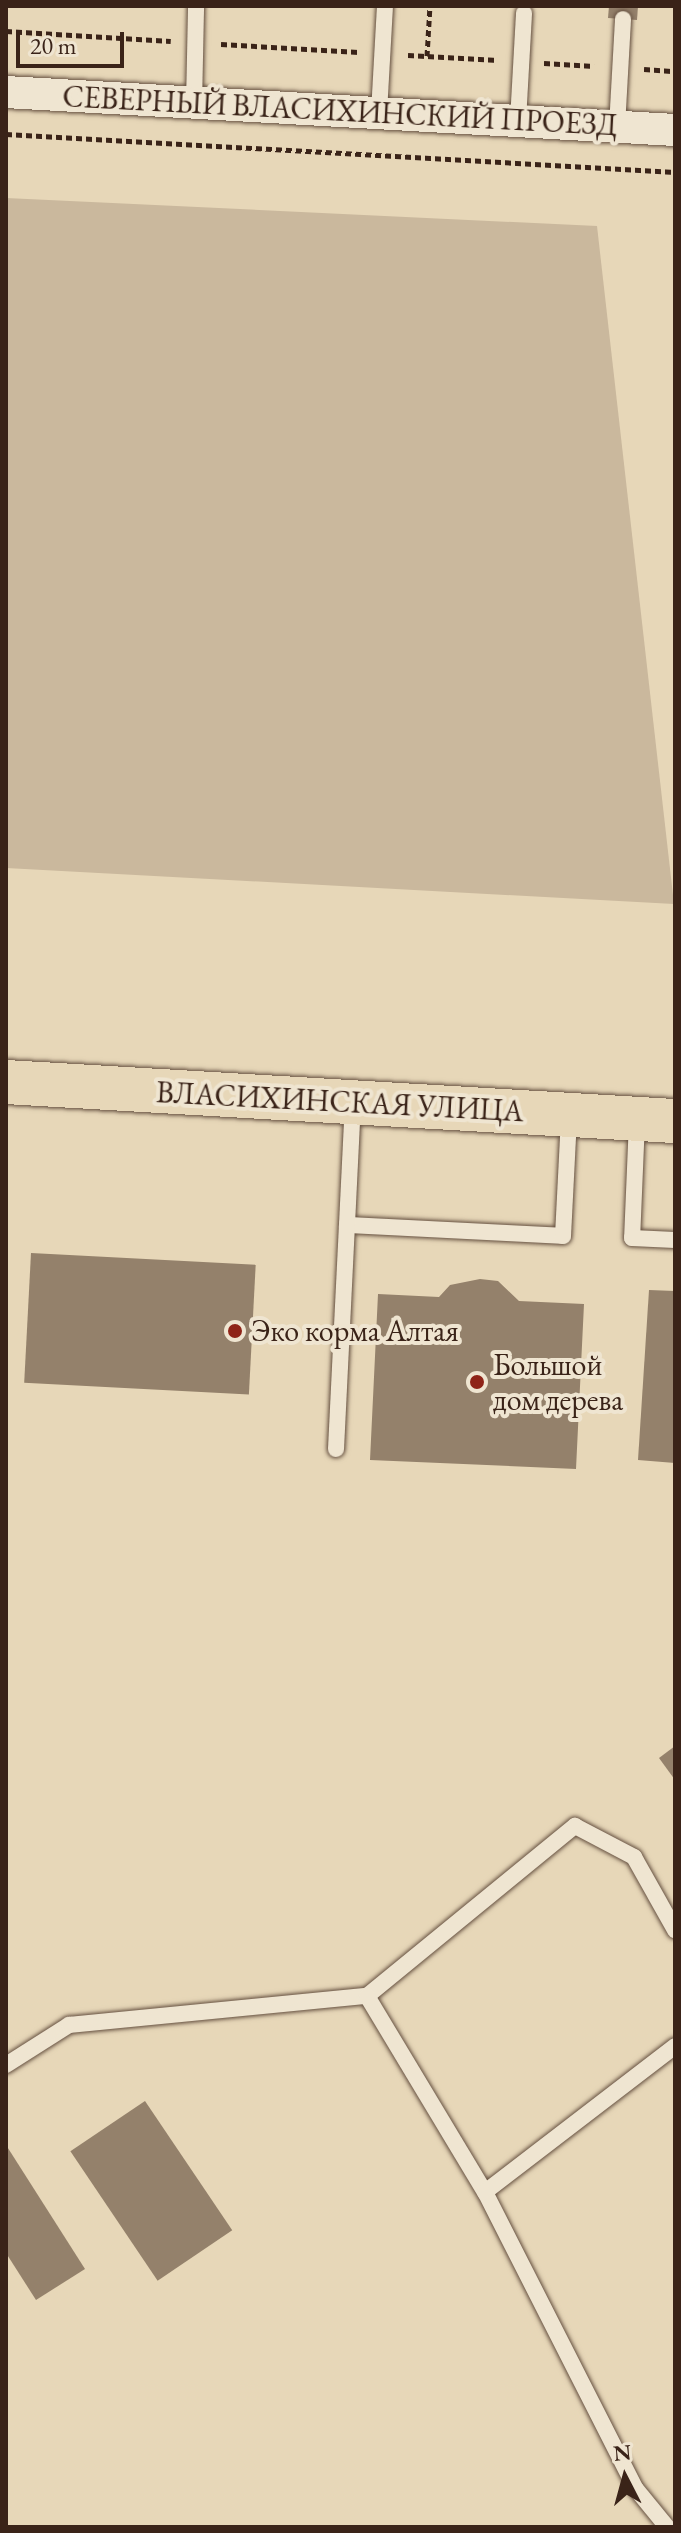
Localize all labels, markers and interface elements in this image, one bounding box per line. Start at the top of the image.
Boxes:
scale bar [20,16,128,66]
text: 20 m [30,30,77,61]
street label: СЕВЕРНЫЙ ВЛАСИХИНСКИЙ ПРОЕЗД [62,78,618,144]
street label: ВЛАСИХИНСКАЯ УЛИЦА [155,1074,525,1130]
place label: Эко корма Алтая [251,1313,459,1349]
marker: Эко корма Алтая [226,1322,244,1340]
place label: Большой дом дерева [493,1347,623,1418]
marker: Большой дом дерева [468,1373,486,1391]
north arrow [585,2437,665,2517]
text: N [612,2437,633,2468]

